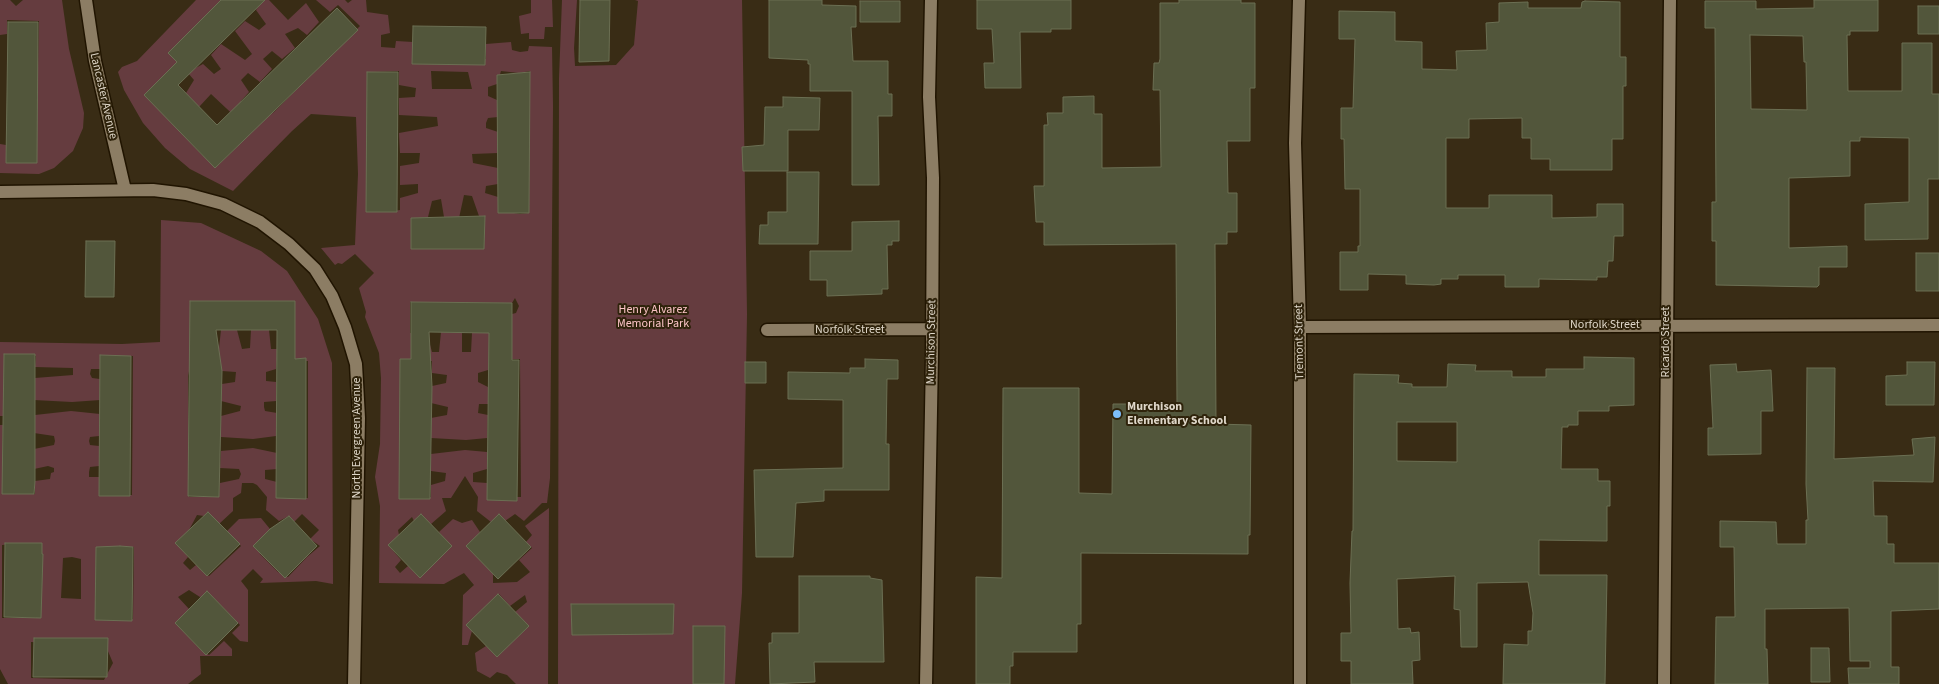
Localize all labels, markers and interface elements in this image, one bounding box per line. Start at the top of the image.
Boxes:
street label: Lancaster Avenue [86,51,120,141]
street label: Murchison Street [924,299,940,385]
park label: Henry Alvarez Memorial Park [617,303,689,331]
street label: Tremont Street [1292,304,1308,380]
street label: Ricardo Street [1659,307,1673,377]
street label: Norfolk Street [1570,318,1640,332]
street label: Norfolk Street [815,323,885,337]
street label: North Evergreen Avenue [350,377,364,499]
place label: Murchison Elementary School [1127,400,1227,428]
marker: Murchison Elementary School [1111,408,1123,420]

